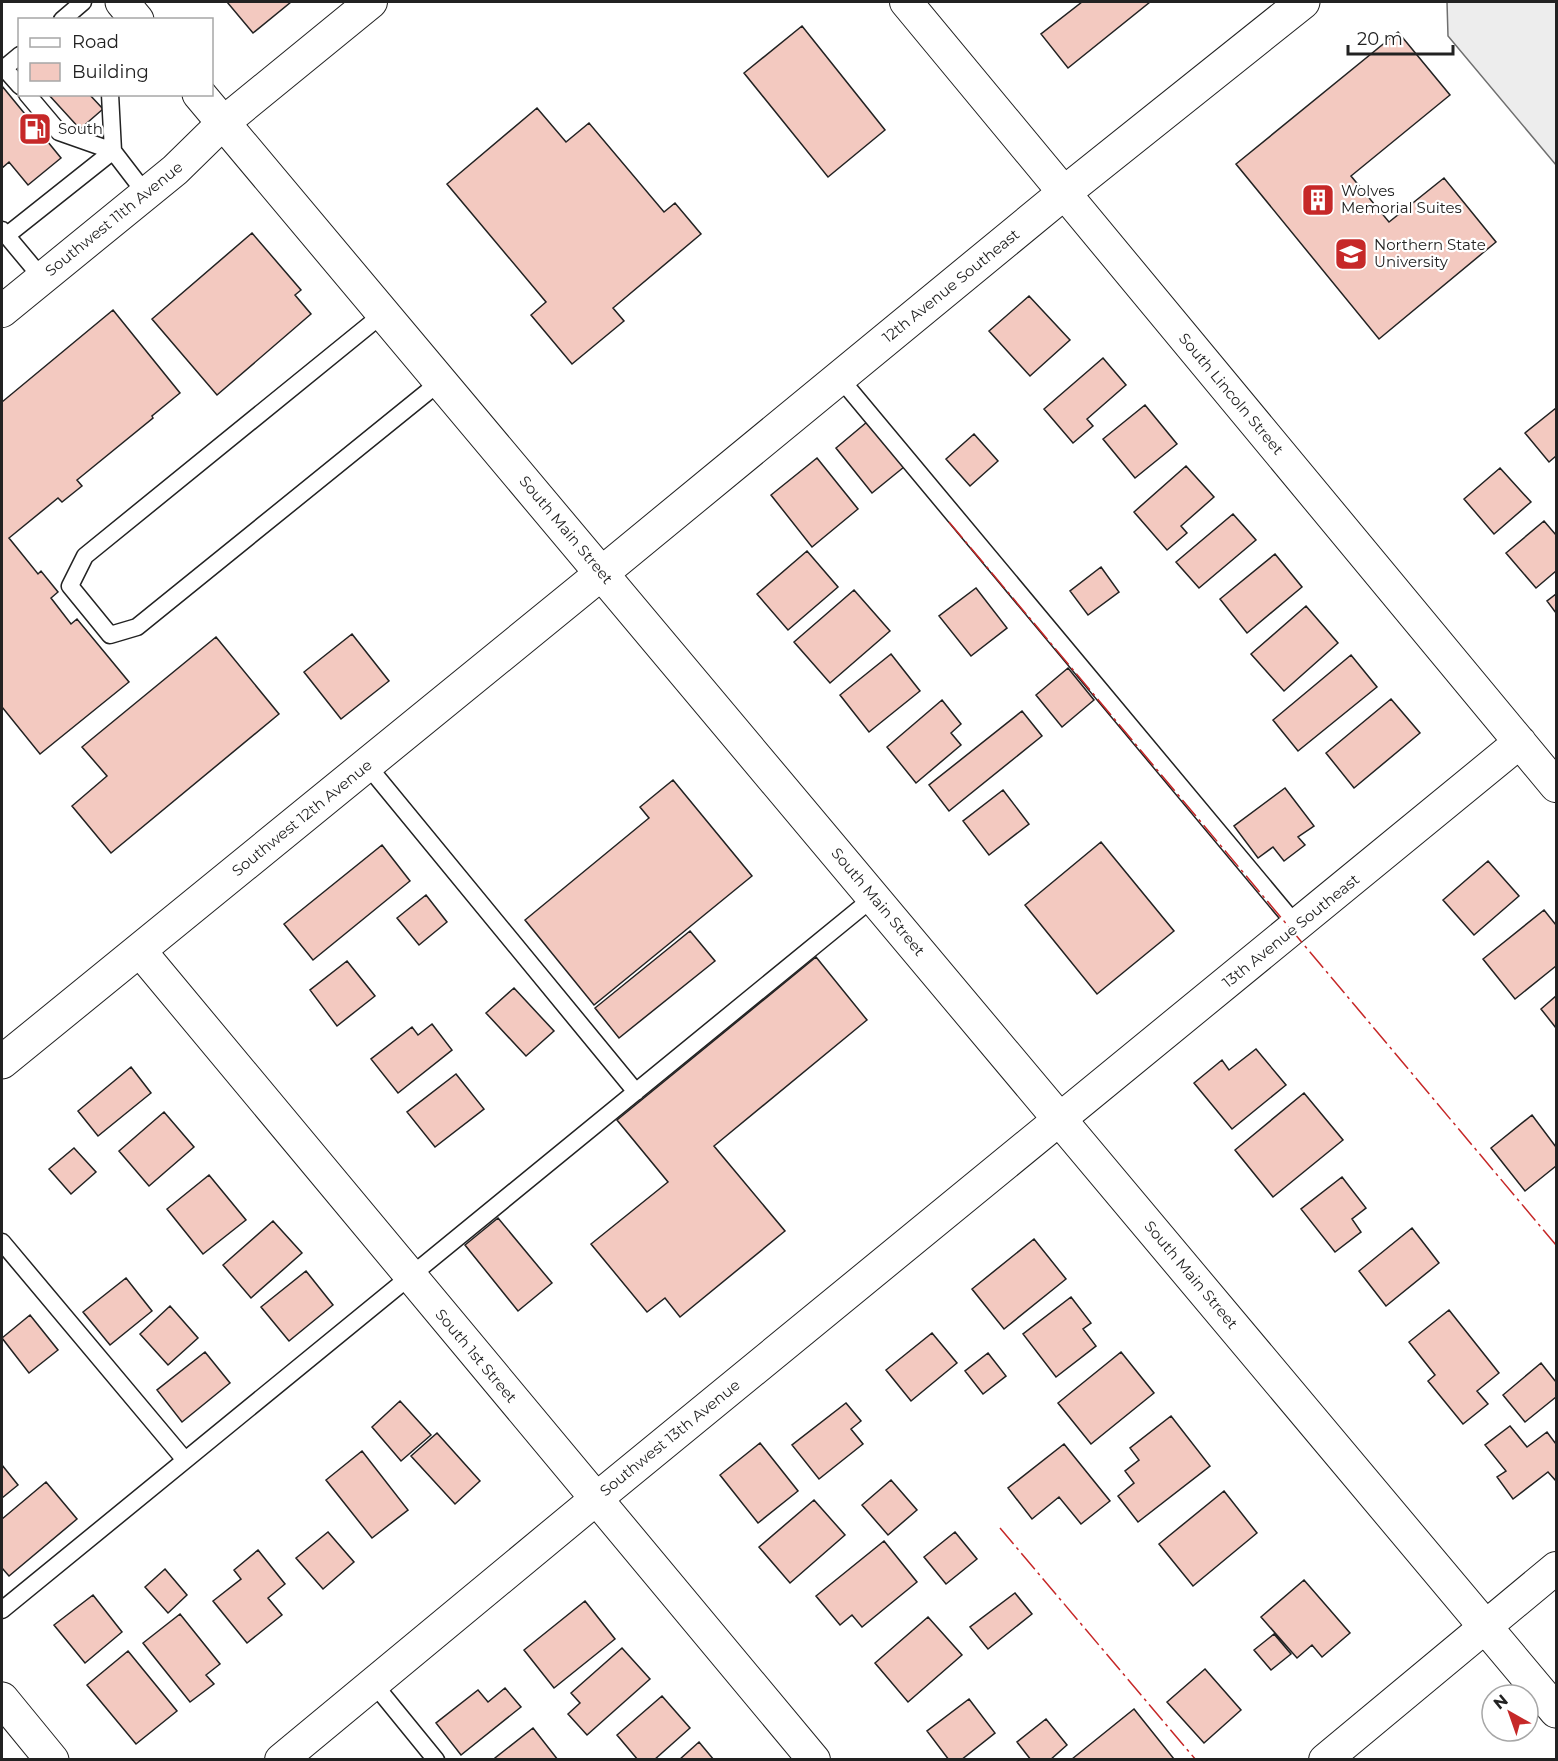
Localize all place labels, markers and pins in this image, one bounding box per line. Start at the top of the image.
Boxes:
fuel station icon: South [17,111,53,147]
place label: South [58,119,103,138]
place label: Wolves Memorial Suites [1341,181,1462,217]
building icon: Wolves Memorial Suites [1300,182,1336,218]
place label: Northern State University [1374,235,1486,271]
school or university icon: Northern State University [1333,236,1369,272]

